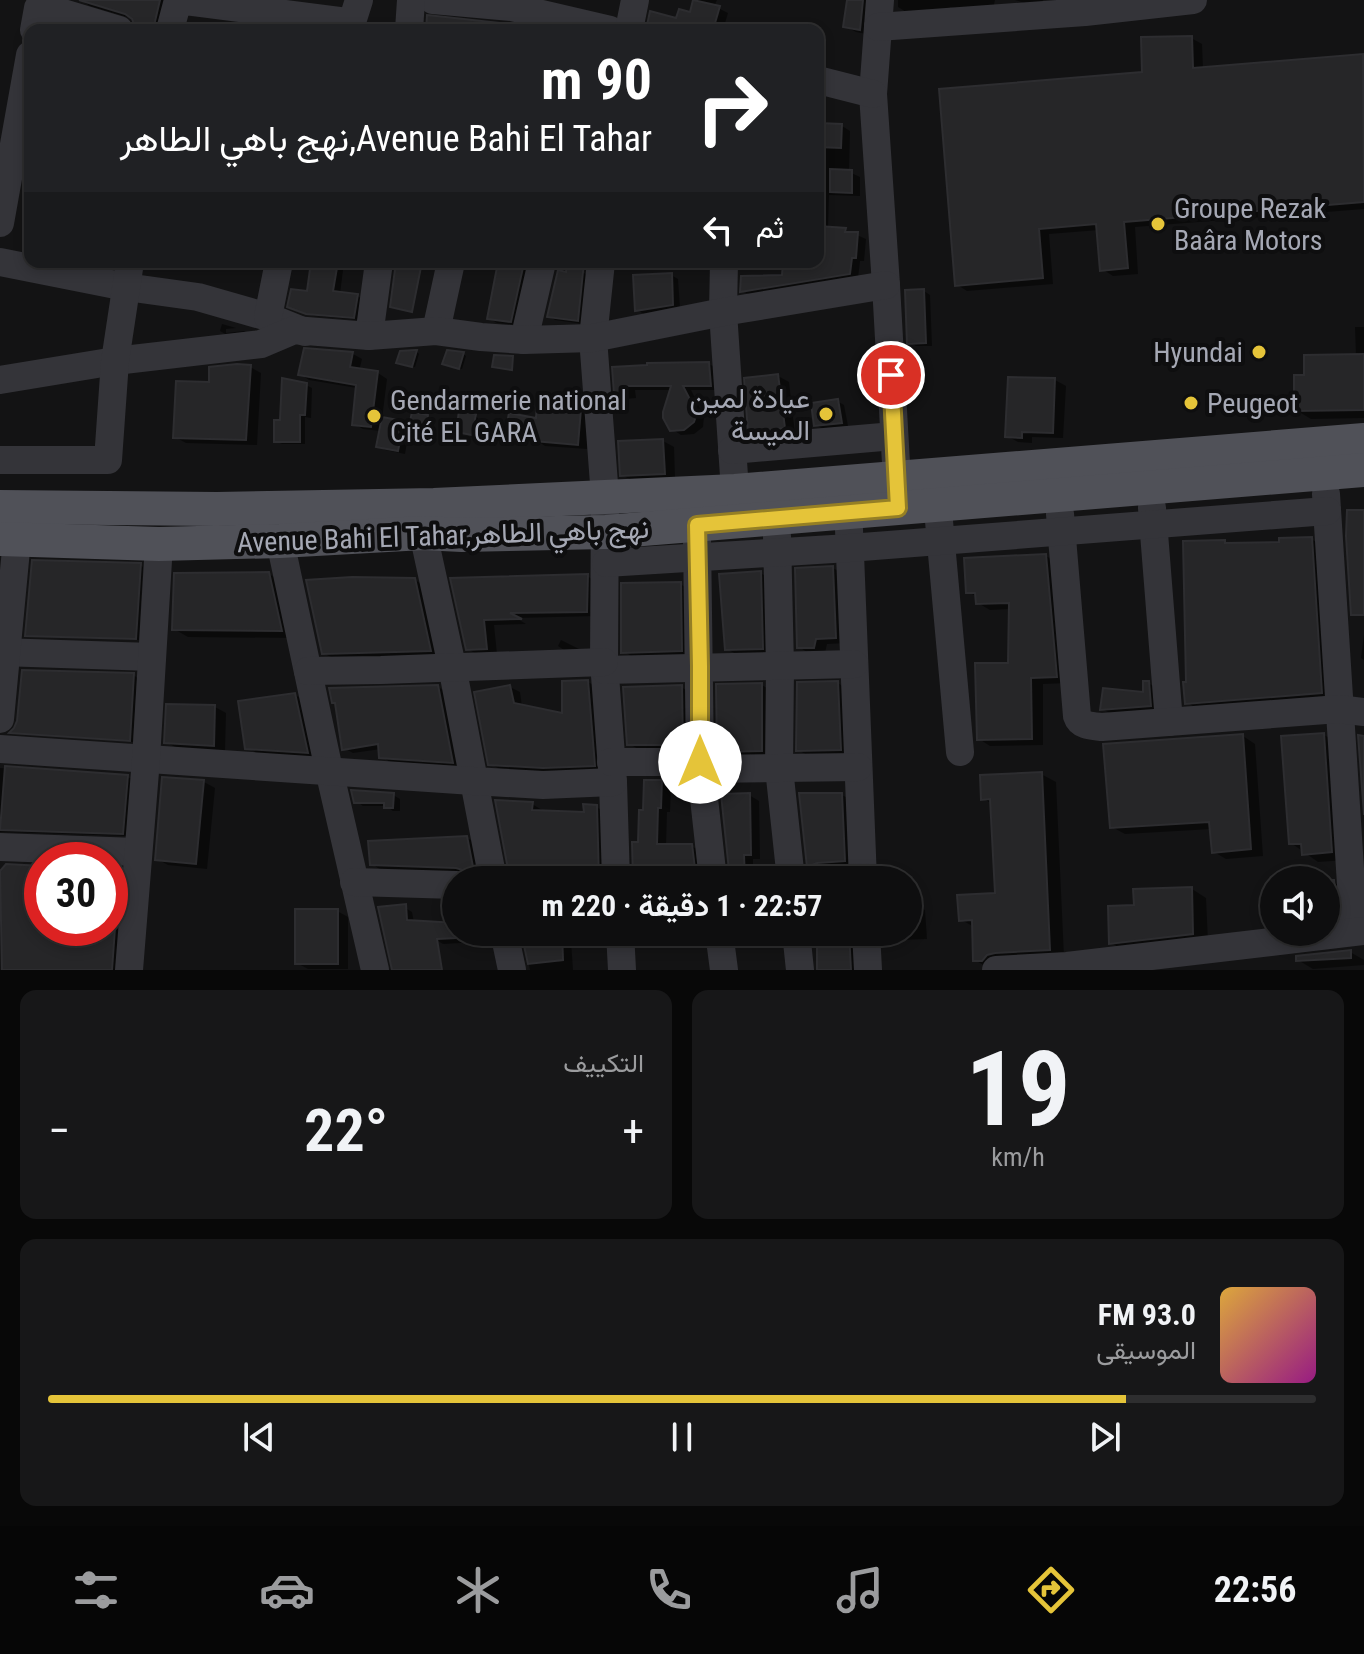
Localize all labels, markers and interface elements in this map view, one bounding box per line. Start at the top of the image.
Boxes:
text: 90 m [541,47,652,113]
icon: right [680,56,784,160]
text: Avenue Bahi El Tahar,نهج باهي الطاهر [120,118,652,160]
place label: Groupe Rezak Baâra Motors [1174,192,1326,257]
icon: left [696,208,740,252]
text: ثم [756,210,784,245]
marker: Groupe Rezak Baâra Motors [1149,215,1167,233]
place label: Hyundai [1153,336,1243,369]
pin [857,341,925,409]
marker: Hyundai [1250,343,1268,361]
icon: arrive [869,353,913,397]
place label: عيادة لمين الميسة [690,382,810,447]
place label: Gendarmerie national Cité EL GARA [390,384,627,449]
place label: Peugeot [1207,387,1298,420]
marker: Peugeot [1182,394,1200,412]
marker: عيادة لمين الميسة [817,405,835,423]
marker: Gendarmerie national Cité EL GARA [365,407,383,425]
street label: Avenue Bahi El Tahar,نهج باهي الطاهر [236,512,650,565]
position arrow [658,720,742,804]
speed limit sign: 30 [24,842,128,946]
map controls [1260,866,1340,946]
button: sound [1260,866,1340,946]
text: 22:57 · 1 دقيقة · 220 m [541,888,823,923]
text: 19 [965,1029,1071,1150]
text: التكييف [563,1048,644,1078]
text: 22° [304,1095,388,1166]
text: − [48,1105,70,1157]
text: + [622,1105,644,1157]
text: km/h [991,1142,1045,1172]
text: 93.0 FM [1098,1297,1196,1332]
text: الموسيقى [1096,1335,1196,1365]
icon: previous [237,1415,281,1459]
icon: pause [660,1415,704,1459]
icon: next [1083,1415,1127,1459]
icon: filters [68,1562,124,1618]
icon: car [259,1562,315,1618]
icon: climate [450,1562,506,1618]
icon: phone [641,1562,697,1618]
icon: music [832,1562,888,1618]
icon: directions [1023,1562,1079,1618]
text: 22:56 [1214,1569,1296,1611]

